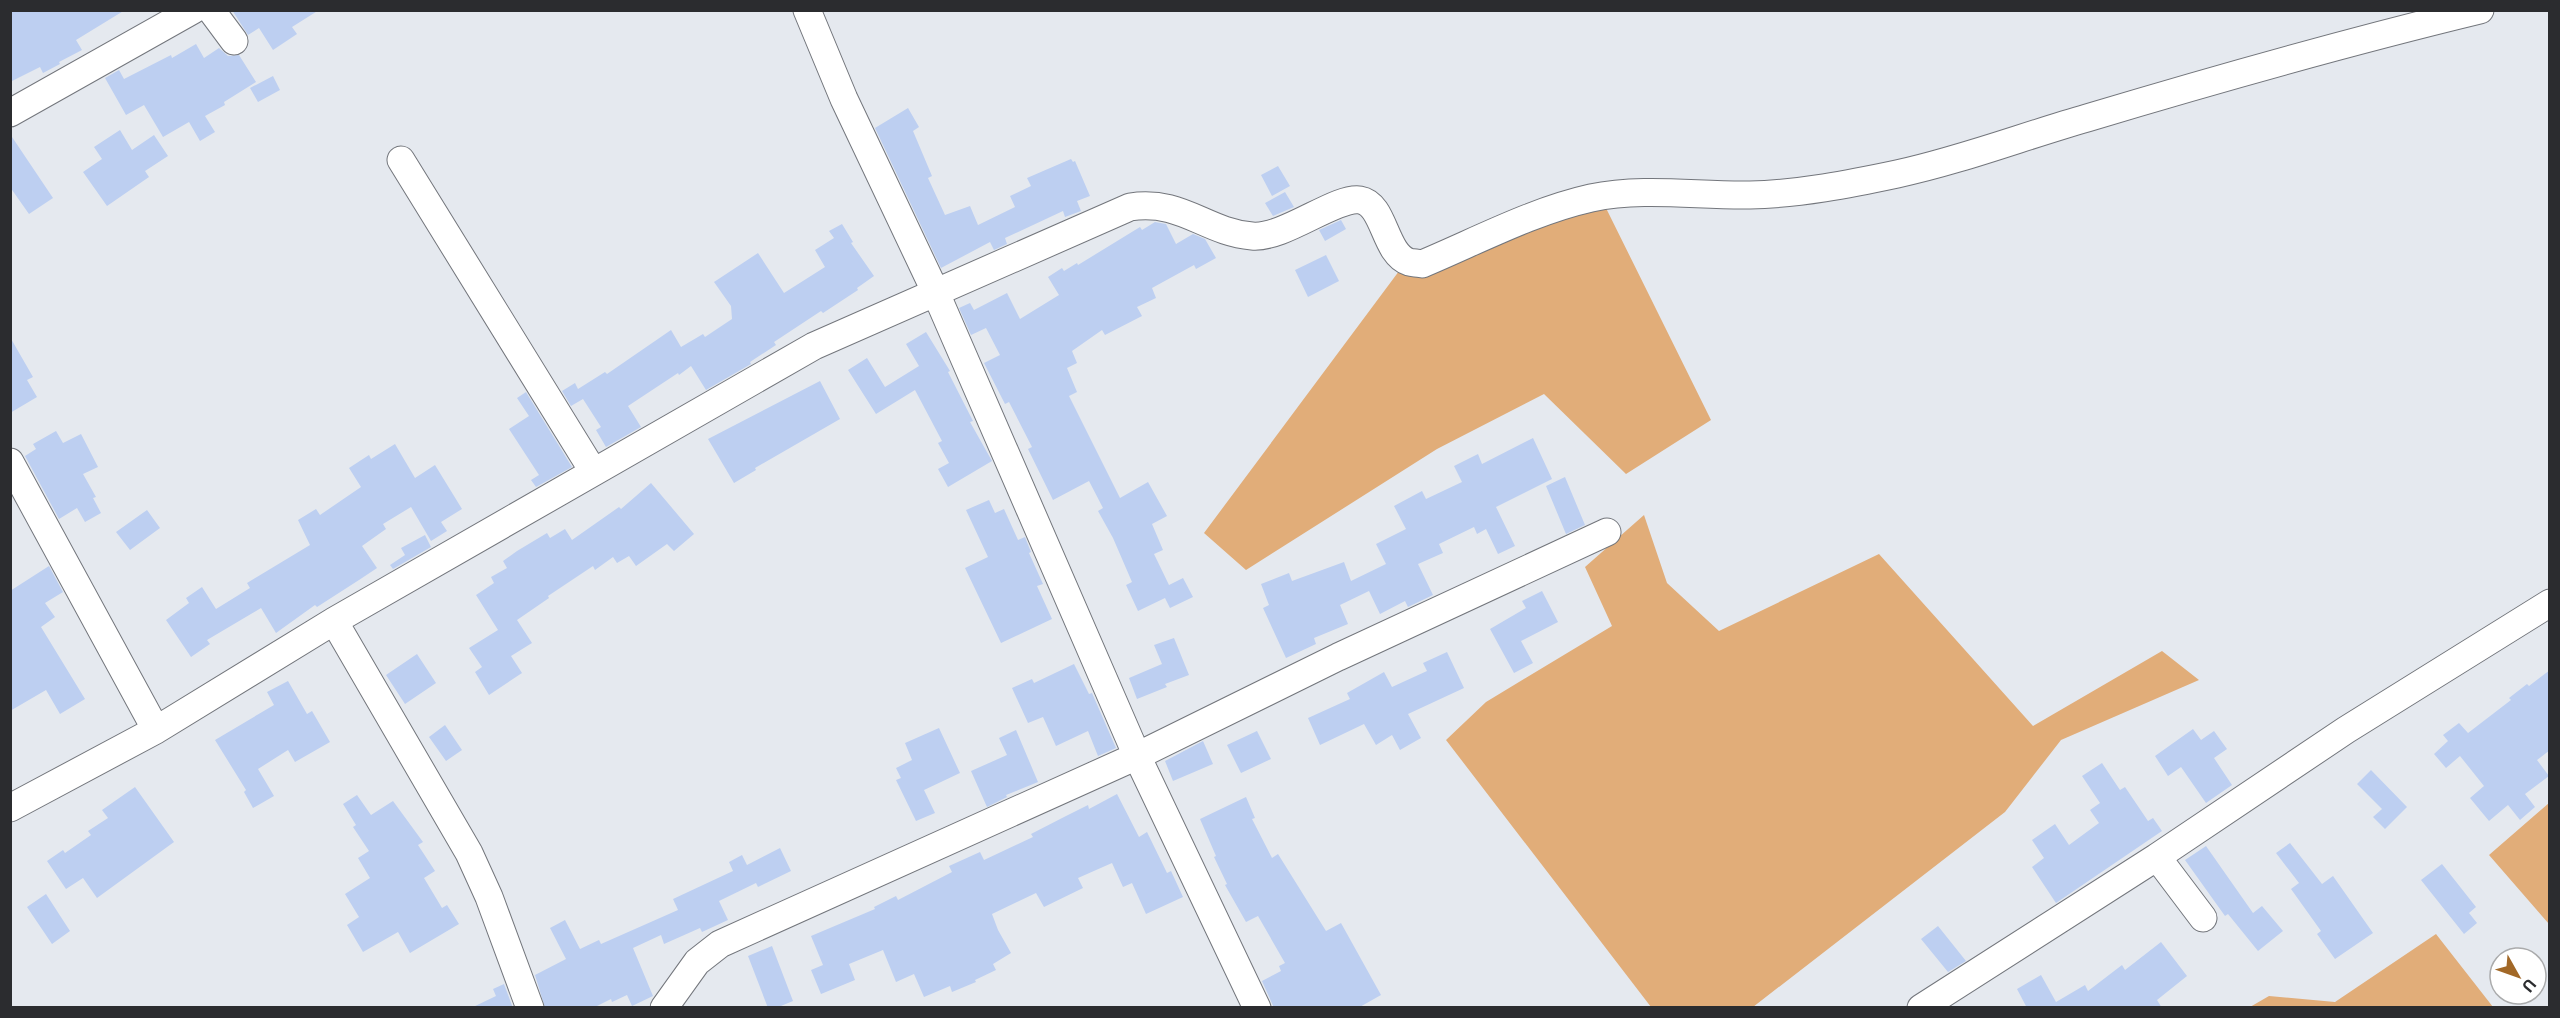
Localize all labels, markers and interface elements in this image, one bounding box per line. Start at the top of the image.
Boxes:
north arrow [2488,946,2548,1006]
text: U [2518,975,2540,996]

